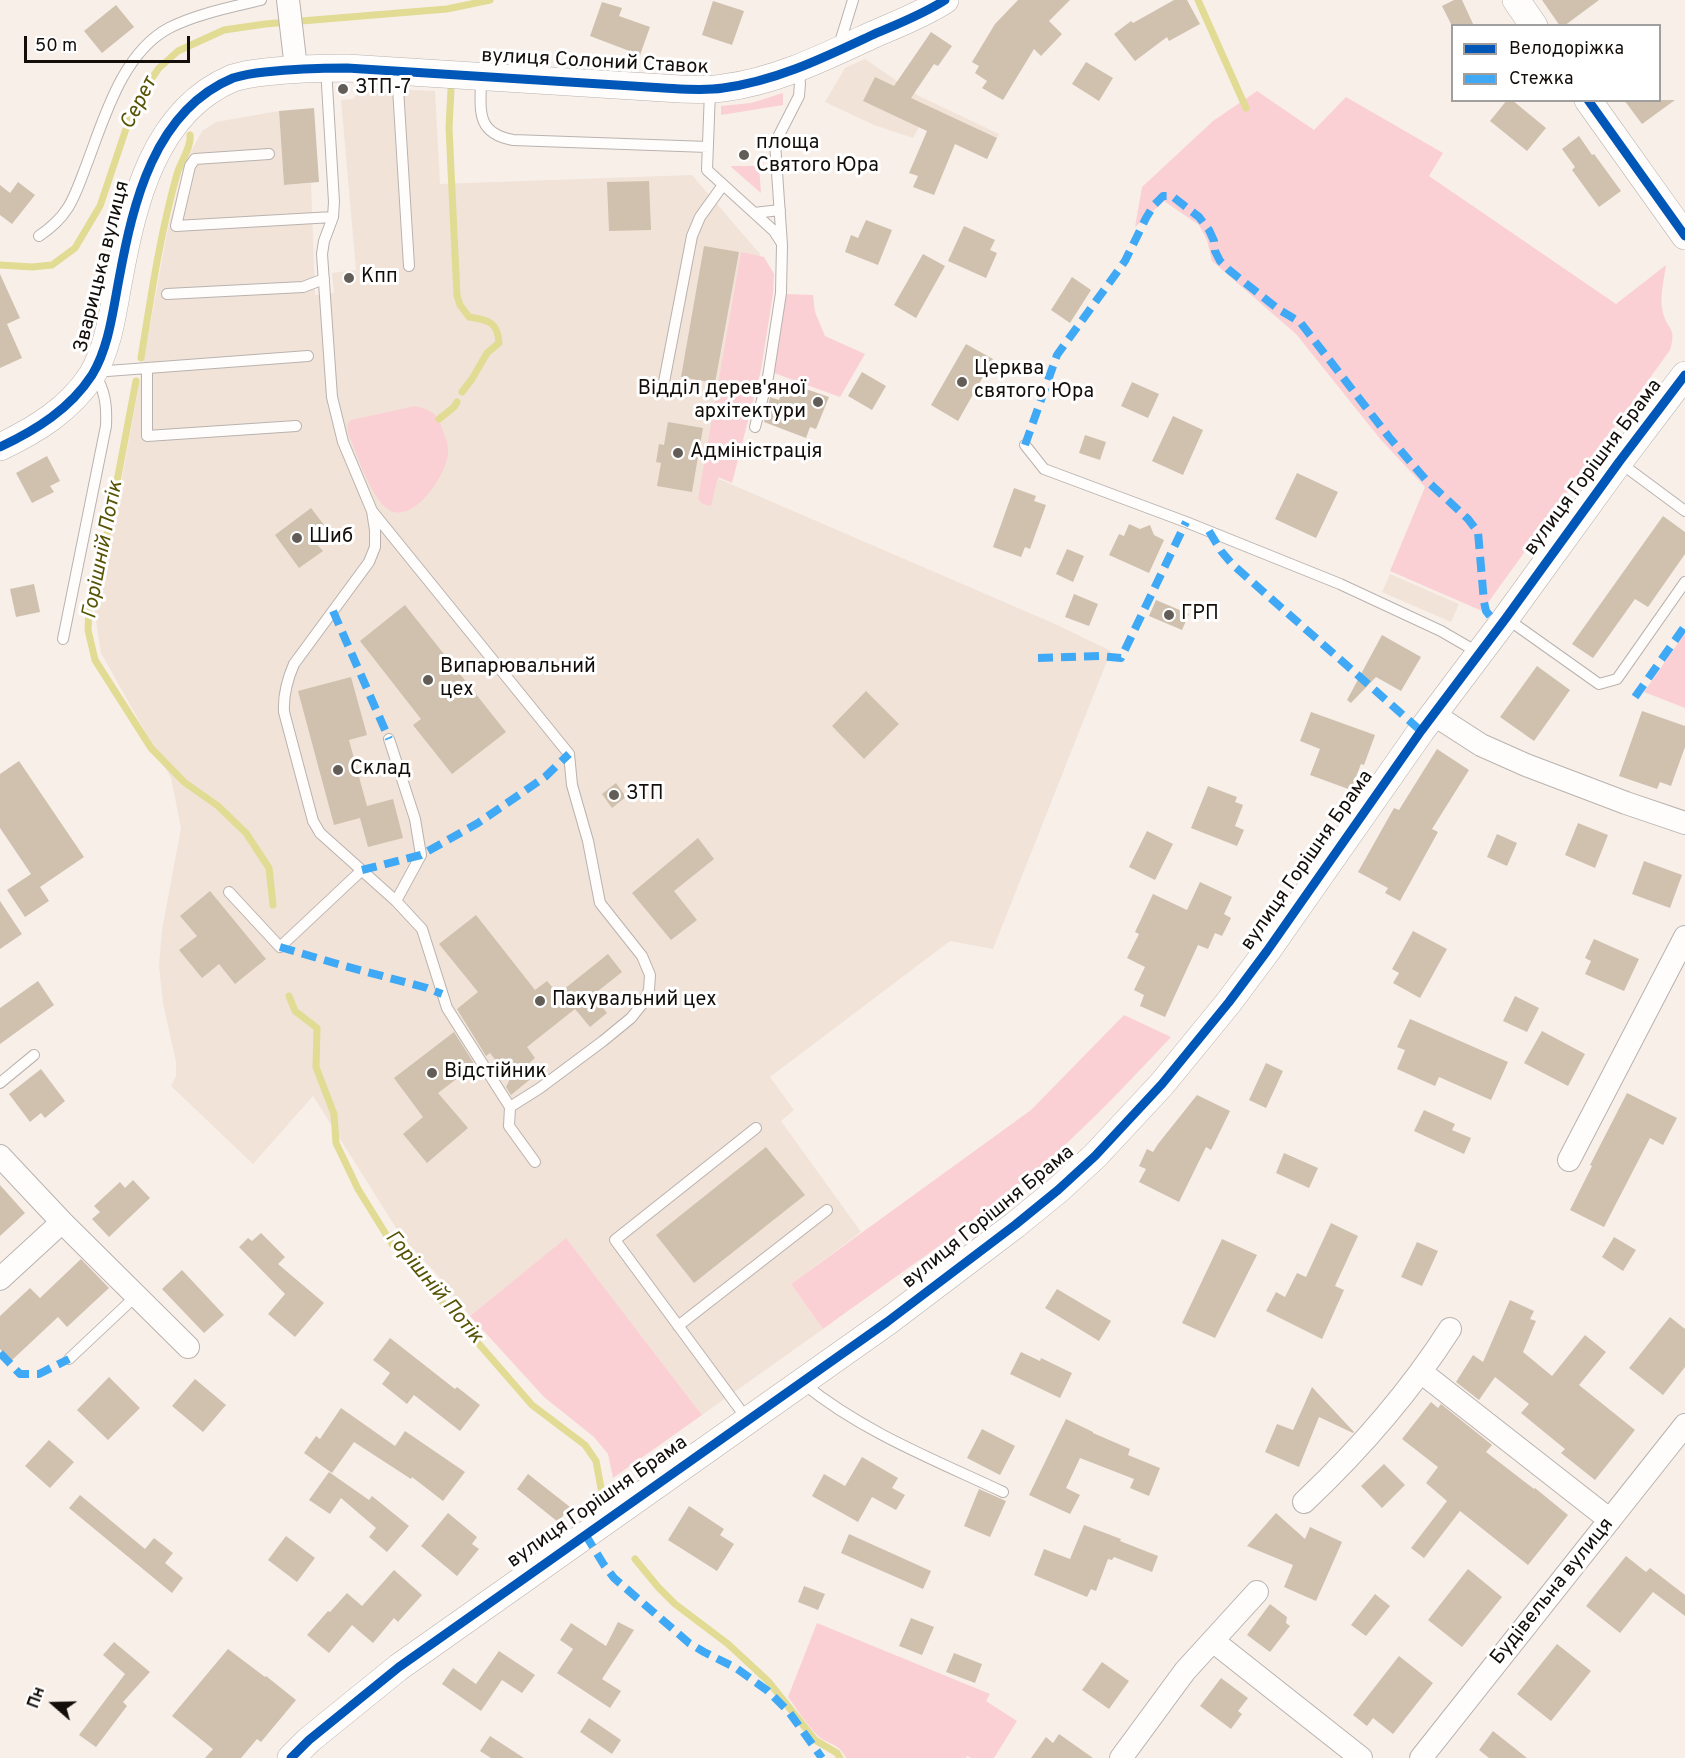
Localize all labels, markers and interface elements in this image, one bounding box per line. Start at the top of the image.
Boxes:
scale bar [27,24,194,62]
legend [1451,24,1661,102]
text: 50 m [35,35,77,58]
text: Велодоріжка [1509,38,1624,61]
street label: вулиця Солоний Ставок [480,45,710,81]
text: Стежка [1509,68,1573,91]
water label: Серет [116,74,164,134]
place label: ЗТП-7 [355,77,411,101]
marker: ЗТП-7 [336,82,350,96]
place label: площа Святого Юра [756,132,879,179]
marker: площа Святого Юра [737,148,751,162]
street label: Зварицька вулиця [70,179,136,355]
place label: Кпп [361,266,398,290]
marker: Кпп [342,271,356,285]
place label: Церква святого Юра [974,358,1094,405]
marker: Церква святого Юра [955,375,969,389]
street label: вулиця Горішня Брама [1520,375,1668,561]
place label: Відділ дерев'яної архітектури [638,378,806,425]
marker: Відділ дерев'яної архітектури [811,395,825,409]
place label: Адміністрація [690,441,822,465]
marker: Адміністрація [671,446,685,460]
water label: Горішній Потік [78,479,130,621]
place label: Шиб [309,526,353,550]
marker: Шиб [290,531,304,545]
place label: ГРП [1181,603,1219,627]
marker: ГРП [1162,608,1176,622]
place label: Випарювальний цех [440,656,596,703]
marker: Випарювальний цех [421,673,435,687]
place label: Склад [350,758,411,782]
marker: Склад [331,763,345,777]
street label: вулиця Горішня Брама [1237,766,1379,956]
place label: ЗТП [626,783,664,807]
marker: ЗТП [607,788,621,802]
place label: Пакувальний цех [552,989,717,1013]
marker: Пакувальний цех [533,994,547,1008]
place label: Відстійник [444,1061,547,1085]
marker: Відстійник [425,1066,439,1080]
street label: вулиця Горішня Брама [898,1141,1080,1295]
water label: Горішній Потік [378,1226,488,1350]
street label: вулиця Горішня Брама [503,1432,693,1574]
street label: Будівельна вулиця [1486,1514,1620,1670]
north arrow [24,1674,84,1734]
text: Пн [24,1684,50,1711]

